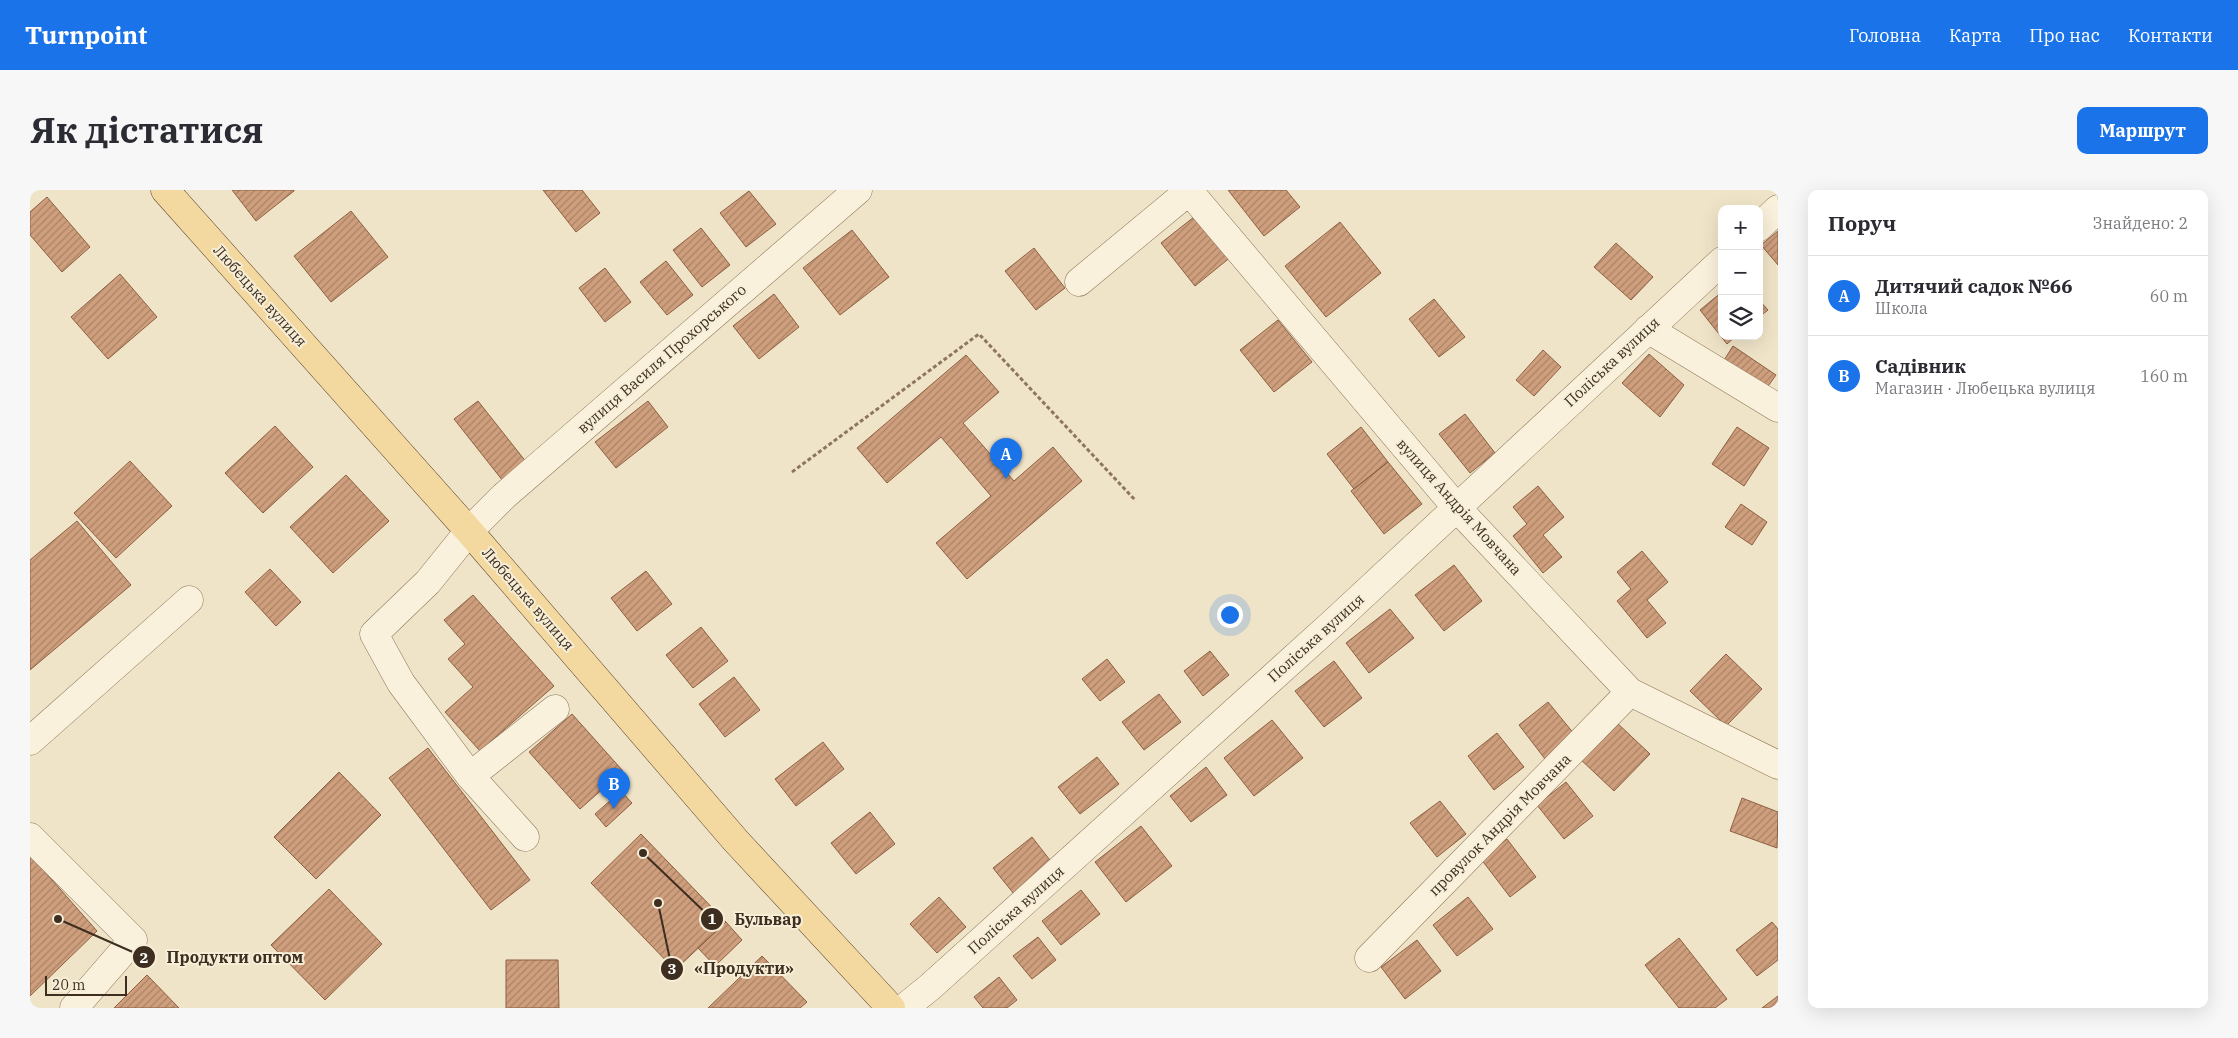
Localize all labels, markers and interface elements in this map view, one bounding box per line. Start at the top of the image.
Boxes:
text: Turnpoint [25,19,147,51]
text: Головна [1849,24,1921,47]
text: Карта [1949,24,2001,47]
text: Про нас [2029,24,2100,47]
text: Контакти [2128,24,2213,47]
text: Як дістатися [30,107,264,153]
button: Маршрут [2077,107,2208,154]
map controls [1718,205,1763,340]
button: + [1718,205,1763,250]
text: Поруч [1828,209,1896,237]
text: Знайдено: 2 [2093,213,2188,233]
street label: Любецька вулиця [210,241,311,351]
button: − [1718,250,1763,295]
text: Дитячий садок №66 [1875,274,2073,298]
street label: вулиця Василя Прохорського [573,280,750,437]
text: A [1838,286,1850,306]
text: 60 m [2150,286,2188,306]
button: layers [1718,295,1763,340]
text: Школа [1875,298,1928,318]
street label: Поліська вулиця [1560,313,1663,411]
text: Садівник [1875,354,1966,378]
text: B [1838,366,1850,386]
text: 160 m [2140,366,2188,386]
text: Магазин · Любецька вулиця [1875,378,2095,398]
street label: вулиця Андрія Мовчана [1393,434,1526,579]
pin: A [990,438,1022,479]
street label: Любецька вулиця [478,543,578,654]
street label: Поліська вулиця [1263,589,1368,686]
your location [1217,602,1243,628]
street label: провулок Андрія Мовчана [1424,749,1575,900]
pin: B [598,768,630,809]
street label: Поліська вулиця [963,861,1068,958]
callout: Бульвар [699,904,811,935]
text: 1 [707,909,717,928]
text: Бульвар [734,909,802,929]
callout: Продукти оптом [132,942,314,973]
text: Продукти оптом [167,947,304,967]
text: 2 [139,948,149,967]
callout: «Продукти» [660,953,804,984]
text: «Продукти» [694,958,794,978]
text: 3 [667,959,677,978]
scale bar [45,973,128,996]
text: 20 m [52,976,85,994]

